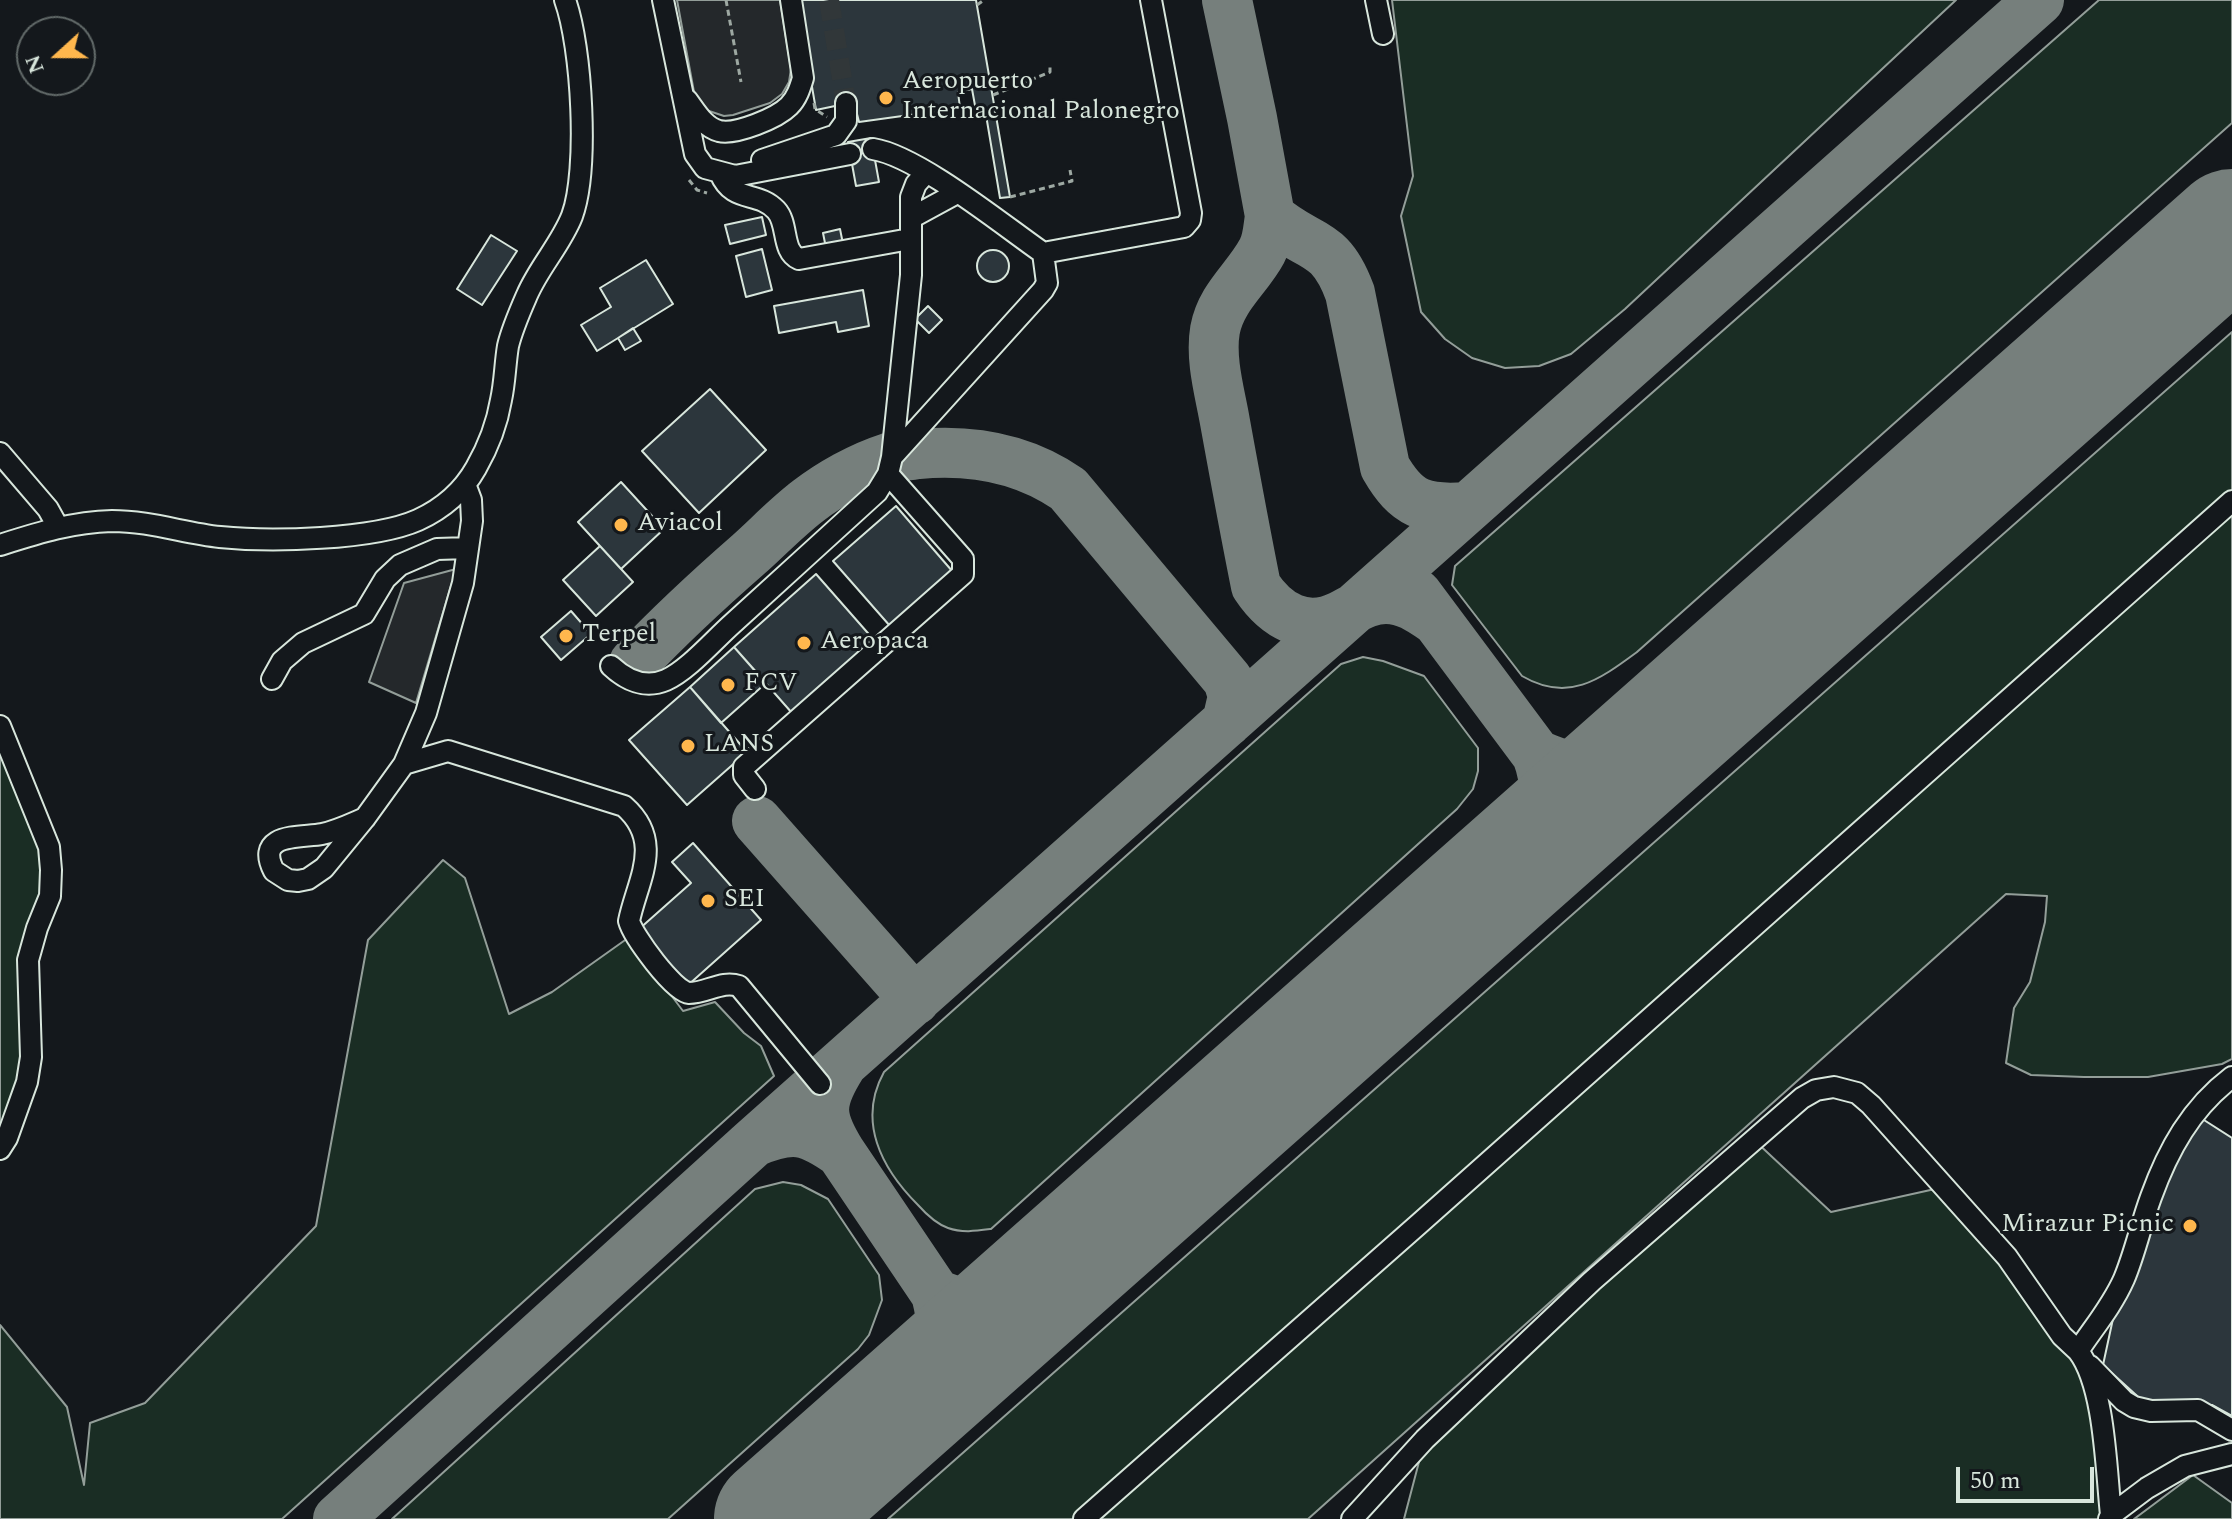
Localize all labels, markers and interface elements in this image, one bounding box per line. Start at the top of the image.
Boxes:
north arrow [16,16,96,96]
text: N [16,50,54,78]
place label: Aeropuerto Internacional Palonegro [902,67,1180,128]
marker: Aeropuerto Internacional Palonegro [877,89,895,107]
place label: Aviacol [637,509,723,541]
marker: Aviacol [612,516,630,534]
place label: Terpel [582,620,656,652]
marker: Terpel [557,627,575,645]
place label: Aeropaca [820,627,929,659]
marker: Aeropaca [795,634,813,652]
place label: FCV [744,669,798,701]
marker: FCV [719,676,737,694]
place label: LANS [704,730,774,762]
marker: LANS [679,737,697,755]
place label: SEI [724,885,765,917]
marker: SEI [699,892,717,910]
place label: Mirazur Picnic [2001,1210,2174,1242]
marker: Mirazur Picnic [2181,1217,2199,1235]
scale bar [1960,1451,2098,1501]
text: 50 m [1970,1463,2021,1499]

